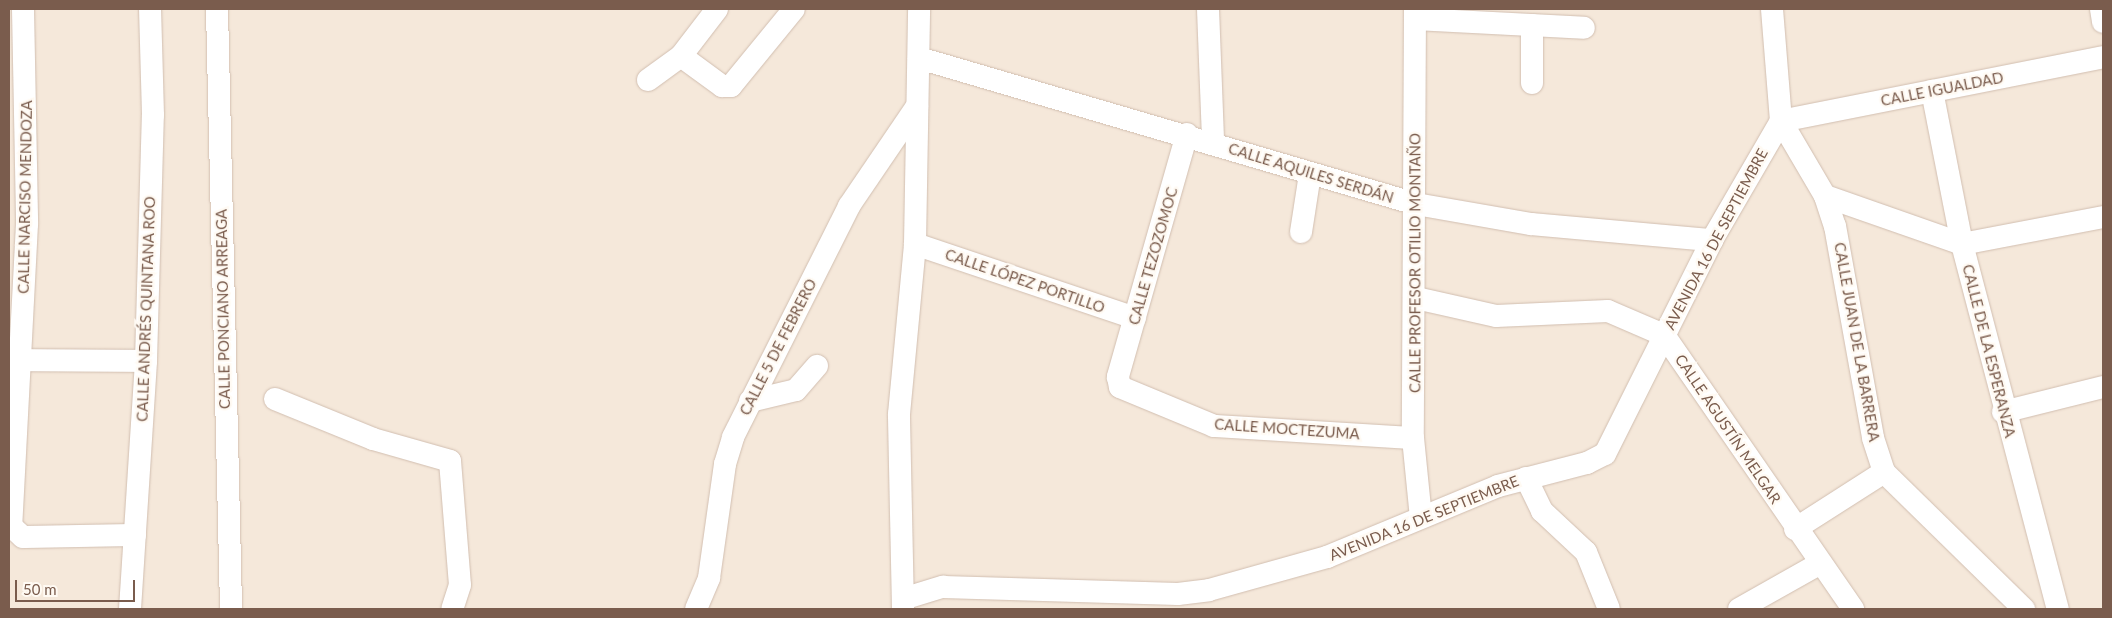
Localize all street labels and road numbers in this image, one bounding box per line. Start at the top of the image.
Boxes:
street label: CALLE IGUALDAD [1879,68,2005,110]
street label: CALLE NARCISO MENDOZA [14,100,36,294]
street label: CALLE PROFESOR OTILIO MONTAÑO [1406,133,1424,393]
street label: CALLE AQUILES SERDÁN [1226,139,1396,207]
street label: AVENIDA 16 DE SEPTIEMBRE [1660,145,1772,333]
street label: CALLE TEZOZOMOC [1125,185,1181,327]
street label: CALLE ANDRÉS QUINTANA ROO [133,195,159,423]
street label: CALLE PONCIANO ARREAGA [212,208,234,410]
street label: CALLE JUAN DE LA BARRERA [1831,240,1883,444]
street label: CALLE LÓPEZ PORTILLO [943,245,1107,317]
street label: CALLE DE LA ESPERANZA [1959,262,2019,440]
street label: CALLE 5 DE FEBRERO [736,276,820,418]
street label: CALLE AGUSTÍN MELGAR [1671,351,1785,507]
street label: CALLE MOCTEZUMA [1214,415,1360,443]
street label: AVENIDA 16 DE SEPTIEMBRE [1326,472,1522,564]

